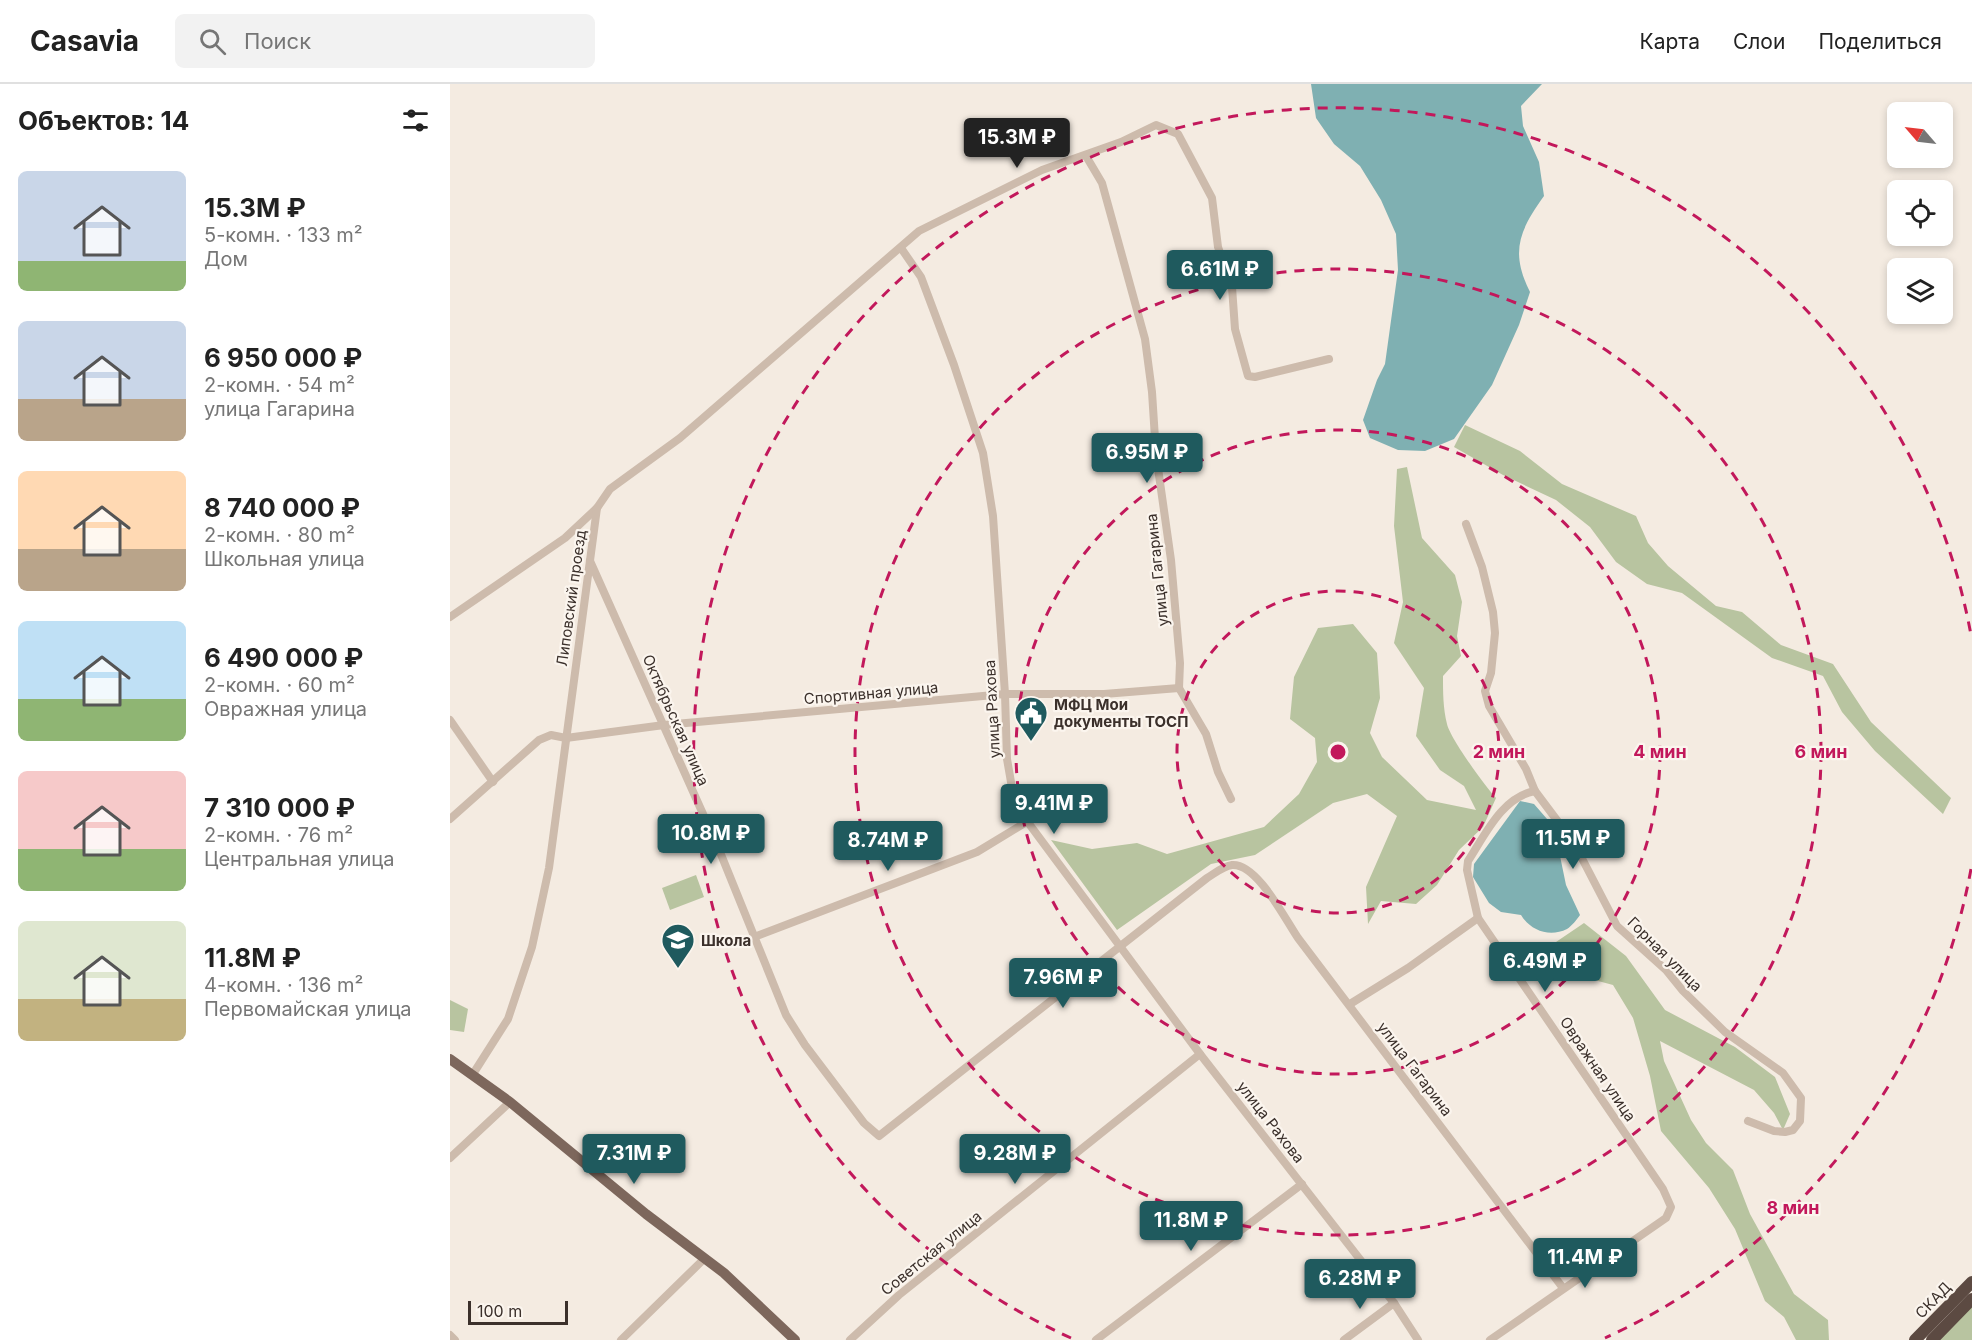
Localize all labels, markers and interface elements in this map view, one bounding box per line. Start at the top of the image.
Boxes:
search box [175,14,595,68]
text: Casavia [30,24,139,58]
icon: search [196,25,229,58]
text: Поиск [244,28,311,54]
text: Карта [1640,29,1700,54]
text: Слои [1733,29,1785,54]
text: Поделиться [1818,29,1942,54]
north arrow [1887,102,1953,168]
map controls [1887,102,1953,324]
icon: filters [399,104,432,137]
text: Объектов: 14 [18,105,189,136]
pin: 15.3M ₽ [962,118,1072,169]
text: 15.3M ₽ [978,125,1056,149]
button: locate [1887,180,1953,246]
text: 15.3M ₽ [204,192,306,223]
icon: home [66,195,138,267]
text: 5-комн. · 133 m² [204,223,363,247]
text: Дом [204,247,248,271]
pin: 6.61M ₽ [1165,250,1275,301]
text: 6.61M ₽ [1181,257,1259,281]
button: layers [1887,258,1953,324]
text: 6 950 000 ₽ [204,342,362,373]
icon: home [66,345,138,417]
text: 2-комн. · 54 m² [204,373,355,397]
text: улица Гагарина [204,397,355,421]
pin: 6.95M ₽ [1092,433,1202,484]
text: 6.95M ₽ [1106,440,1188,464]
text: 8 740 000 ₽ [204,492,360,523]
icon: home [66,495,138,567]
street label: улица Гагарина [1142,513,1172,627]
text: 2-комн. · 80 m² [204,523,355,547]
street label: Липовский проезд [552,529,590,667]
text: Школьная улица [204,547,365,571]
text: 6 490 000 ₽ [204,642,363,673]
icon: home [66,645,138,717]
street label: Октябрьская улица [639,651,713,789]
street label: улица Рахова [980,659,1004,759]
text: 2-комн. · 60 m² [204,673,355,697]
street label: Спортивная улица [803,678,939,708]
public building icon: МФЦ Мои документы ТОСП [1013,695,1049,742]
place label: МФЦ Мои документы ТОСП [1054,695,1188,731]
text: Овражная улица [204,697,367,721]
text: 2 мин [1473,741,1525,762]
text: 4 мин [1633,741,1687,762]
text: 6 мин [1795,741,1847,762]
centre of rings [1328,742,1348,762]
pin: 9.41M ₽ [999,784,1109,835]
text: 9.41M ₽ [1015,791,1093,815]
text: 7 310 000 ₽ [204,792,355,823]
icon: home [66,795,138,867]
pin: 10.8M ₽ [656,814,766,865]
pin: 11.5M ₽ [1518,819,1628,870]
text: 10.8M ₽ [672,821,750,845]
pin: 8.74M ₽ [833,821,943,872]
text: 2-комн. · 76 m² [204,823,353,847]
text: 11.5M ₽ [1536,826,1610,850]
text: 8.74M ₽ [848,828,928,852]
text: Центральная улица [204,847,394,871]
street label: Горная улица [1624,913,1706,995]
school or university icon: Школа [660,922,696,969]
place label: Школа [701,931,751,950]
text: 11.8M ₽ [204,942,301,973]
pin: 6.49M ₽ [1490,942,1600,993]
icon: home [66,945,138,1017]
text: 6.49M ₽ [1503,949,1587,973]
pin: 7.96M ₽ [1008,958,1118,1009]
text: 7.96M ₽ [1023,965,1103,989]
text: 4-комн. · 136 m² [204,973,363,997]
text: Первомайская улица [204,997,412,1021]
street label: Овражная улица [1556,1013,1640,1125]
street label: улица Гагарина [1373,1018,1457,1120]
street label: улица Рахова [1233,1077,1309,1167]
pin: 7.31M ₽ [579,1134,689,1185]
pin: 9.28M ₽ [960,1134,1070,1185]
text: 7.31M ₽ [596,1141,672,1165]
text: 9.28M ₽ [974,1141,1056,1165]
text: 8 мин [1766,1197,1820,1218]
pin: 11.8M ₽ [1136,1201,1246,1252]
street label: Советская улица [877,1207,985,1299]
text: 11.8M ₽ [1154,1208,1228,1232]
pin: 11.4M ₽ [1530,1238,1640,1289]
text: 11.4M ₽ [1547,1245,1623,1269]
pin: 6.28M ₽ [1305,1259,1415,1310]
text: 6.28M ₽ [1319,1266,1401,1290]
street label: СКАД [1911,1278,1955,1322]
scale bar [468,1298,568,1326]
text: 100 m [477,1301,522,1321]

